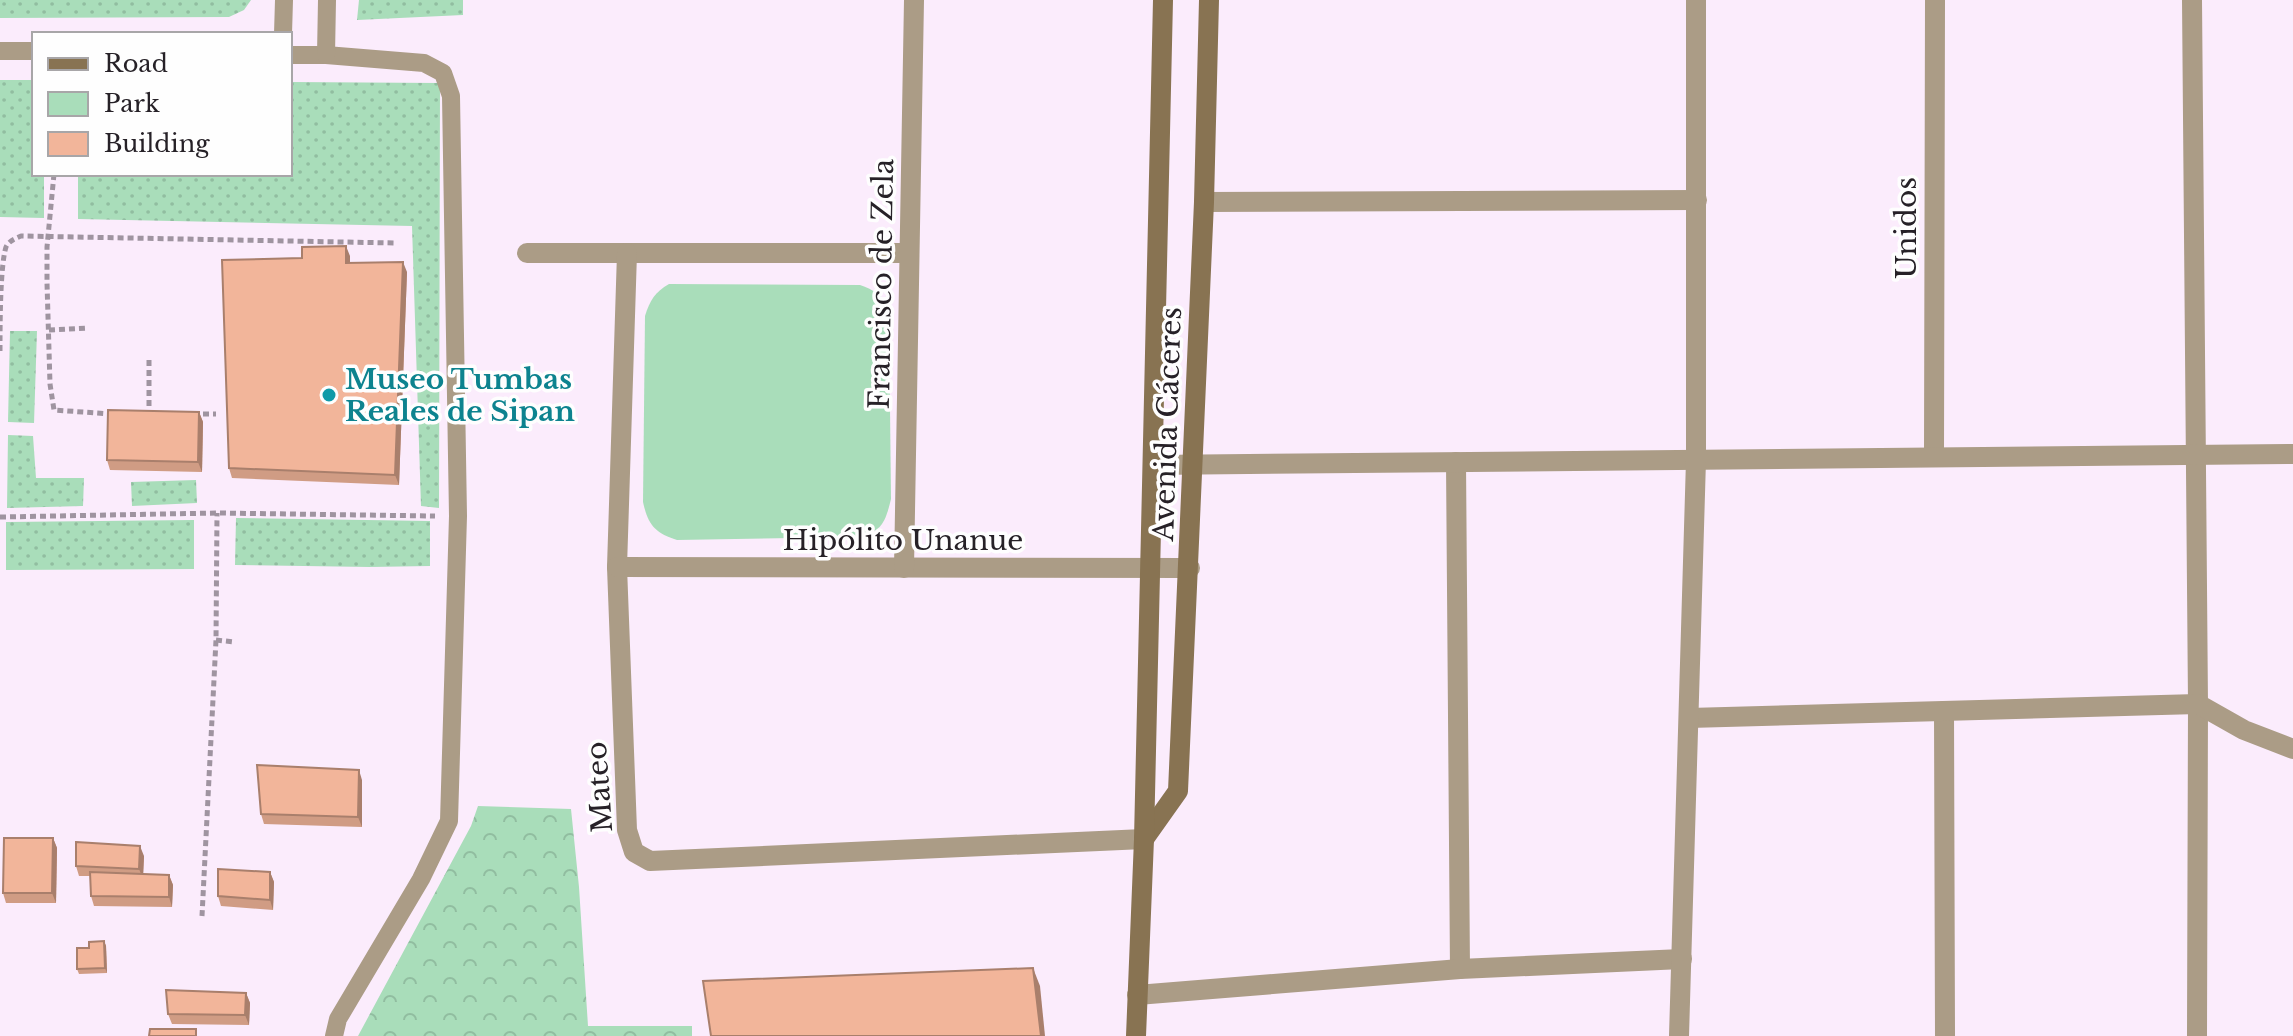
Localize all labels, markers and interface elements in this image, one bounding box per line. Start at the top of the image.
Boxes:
legend [32,32,292,176]
text: Road [104,49,168,78]
text: Park [104,89,160,118]
text: Building [104,129,210,158]
street label: Francisco de Zela [862,158,901,410]
street label: Unidos [1889,177,1924,279]
street label: Avenida Cáceres [1146,306,1189,543]
place label: Museo Tumbas Reales de Sipan [345,362,575,429]
marker: Museo Tumbas Reales de Sipan [320,386,338,404]
street label: Hipólito Unanue [783,523,1023,558]
street label: Mateo [579,740,620,834]

